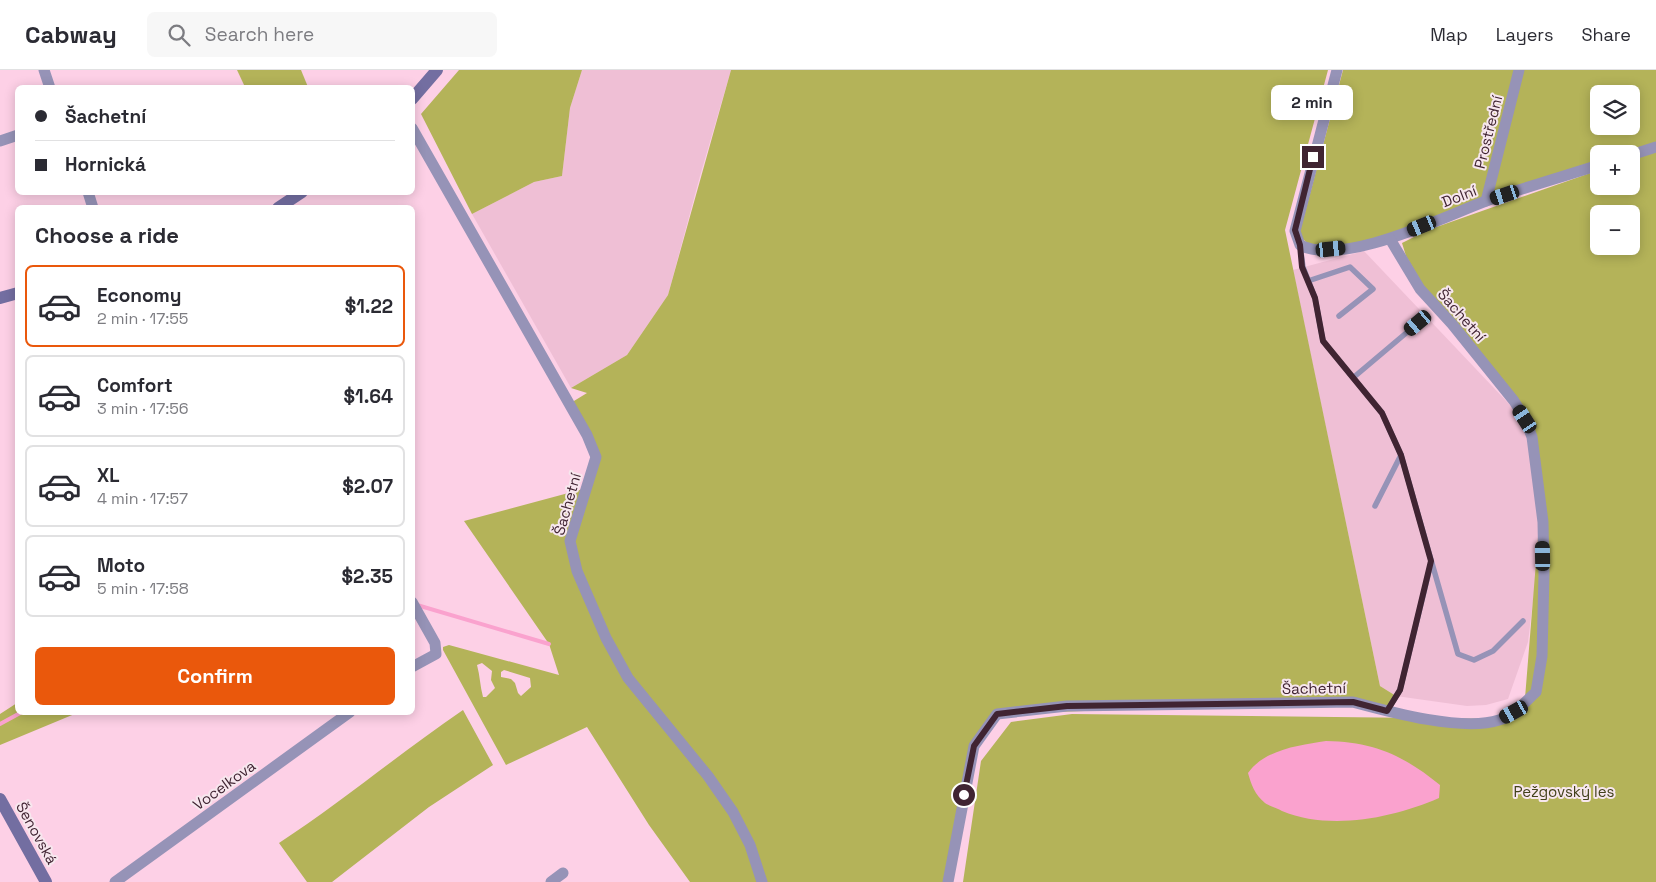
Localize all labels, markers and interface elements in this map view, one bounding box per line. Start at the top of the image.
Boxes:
search box [147,12,497,57]
text: Cabway [25,19,117,50]
icon: search [165,21,193,49]
text: Search here [205,22,314,47]
text: Map [1430,23,1468,46]
text: Layers [1496,23,1553,46]
text: Share [1581,23,1631,46]
callout: 2 min [1272,84,1354,119]
map controls [1590,85,1640,255]
button: layers [1590,85,1640,135]
text: 2 min [1291,92,1333,113]
street label: Prostřední [1470,93,1506,171]
text: Šachetní [65,104,146,129]
button: + [1590,145,1640,195]
route end [1302,146,1324,168]
text: Hornická [65,152,146,177]
street label: Dolní [1439,181,1479,211]
car [1488,183,1521,207]
button: − [1590,205,1640,255]
car [1405,213,1438,239]
text: Choose a ride [35,221,179,249]
car [1315,240,1346,258]
text: Economy [97,283,181,308]
icon: car [37,284,82,329]
street label: Šachetní [1434,285,1490,346]
text: $1.22 [345,294,393,319]
text: 2 min · 17:55 [97,308,188,329]
car [1401,308,1434,338]
text: Comfort [97,373,173,398]
icon: car [37,374,82,419]
text: $1.64 [344,384,393,409]
text: 3 min · 17:56 [97,398,189,419]
car [1510,402,1539,436]
text: XL [97,463,120,488]
icon: car [37,464,82,509]
street label: Šachetní [549,470,585,537]
text: $2.07 [342,474,393,499]
text: 4 min · 17:57 [97,488,188,509]
car [1535,541,1550,571]
text: Moto [97,553,145,578]
icon: car [37,554,82,599]
text: $2.35 [342,564,393,589]
text: 5 min · 17:58 [97,578,189,599]
button: Confirm [35,647,395,705]
street label: Šachetní [1282,678,1347,698]
car [1497,698,1530,726]
street label: Vocelkova [189,756,259,814]
park label: Pežgovský les [1514,782,1615,801]
route start [953,784,975,806]
street label: Šenovská [12,798,62,868]

